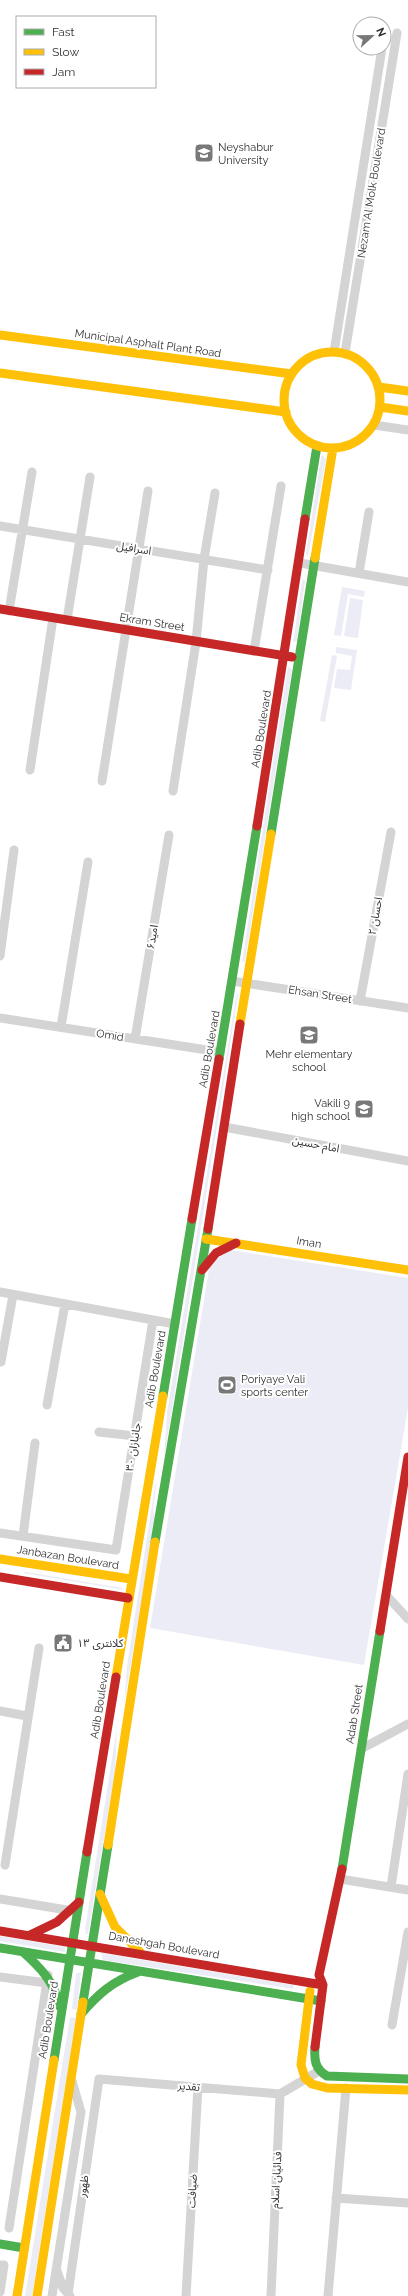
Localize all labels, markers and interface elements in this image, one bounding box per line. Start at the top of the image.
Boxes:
legend [16,16,156,88]
north arrow [352,16,392,56]
text: Fast [52,25,75,39]
text: N [373,26,388,39]
text: Slow [52,45,79,59]
text: Jam [52,65,75,79]
street label: Nezam Al Molk Boulevard [355,127,388,259]
place label: Neyshabur University [218,141,274,167]
school or university icon: Neyshabur University [193,142,215,164]
street label: Municipal Asphalt Plant Road [74,327,222,360]
street label: اسرافیل [116,539,152,558]
street label: Ekram Street [118,611,186,634]
street label: Adib Boulevard [249,689,274,769]
street label: احسان ۲ [366,896,385,936]
street label: امید۶ [144,924,161,950]
street label: Ehsan Street [287,983,353,1006]
street label: Adib Boulevard [196,1009,223,1089]
school or university icon: Mehr elementary school [298,1024,320,1046]
street label: Omid [95,1027,125,1044]
place label: Mehr elementary school [265,1048,353,1074]
place label: Vakili 9 high school [291,1097,350,1123]
school or university icon: Vakili 9 high school [353,1098,375,1120]
street label: امام حسین [291,1134,341,1156]
street label: Iman [295,1234,322,1251]
street label: Adib Boulevard [142,1329,169,1409]
place label: Poriyaye Vali sports center [241,1373,308,1399]
sports icon: Poriyaye Vali sports center [216,1374,238,1396]
street label: جانبازان ۳۰ [123,1421,144,1472]
street label: Janbazan Boulevard [16,1543,120,1572]
public building icon: کلانتری ۱۳ [52,1632,74,1654]
place label: کلانتری ۱۳ [77,1637,124,1650]
street label: Adib Boulevard [88,1660,113,1740]
street label: Adab Street [343,1683,366,1745]
street label: Daneshgah Boulevard [107,1929,221,1962]
street label: Adib Boulevard [36,1980,61,2060]
street label: تقدیر [176,2079,201,2094]
street label: فدائیان اسلام [269,2151,285,2209]
street label: ظهور [75,2174,91,2199]
street label: ضیافت [185,2174,200,2208]

